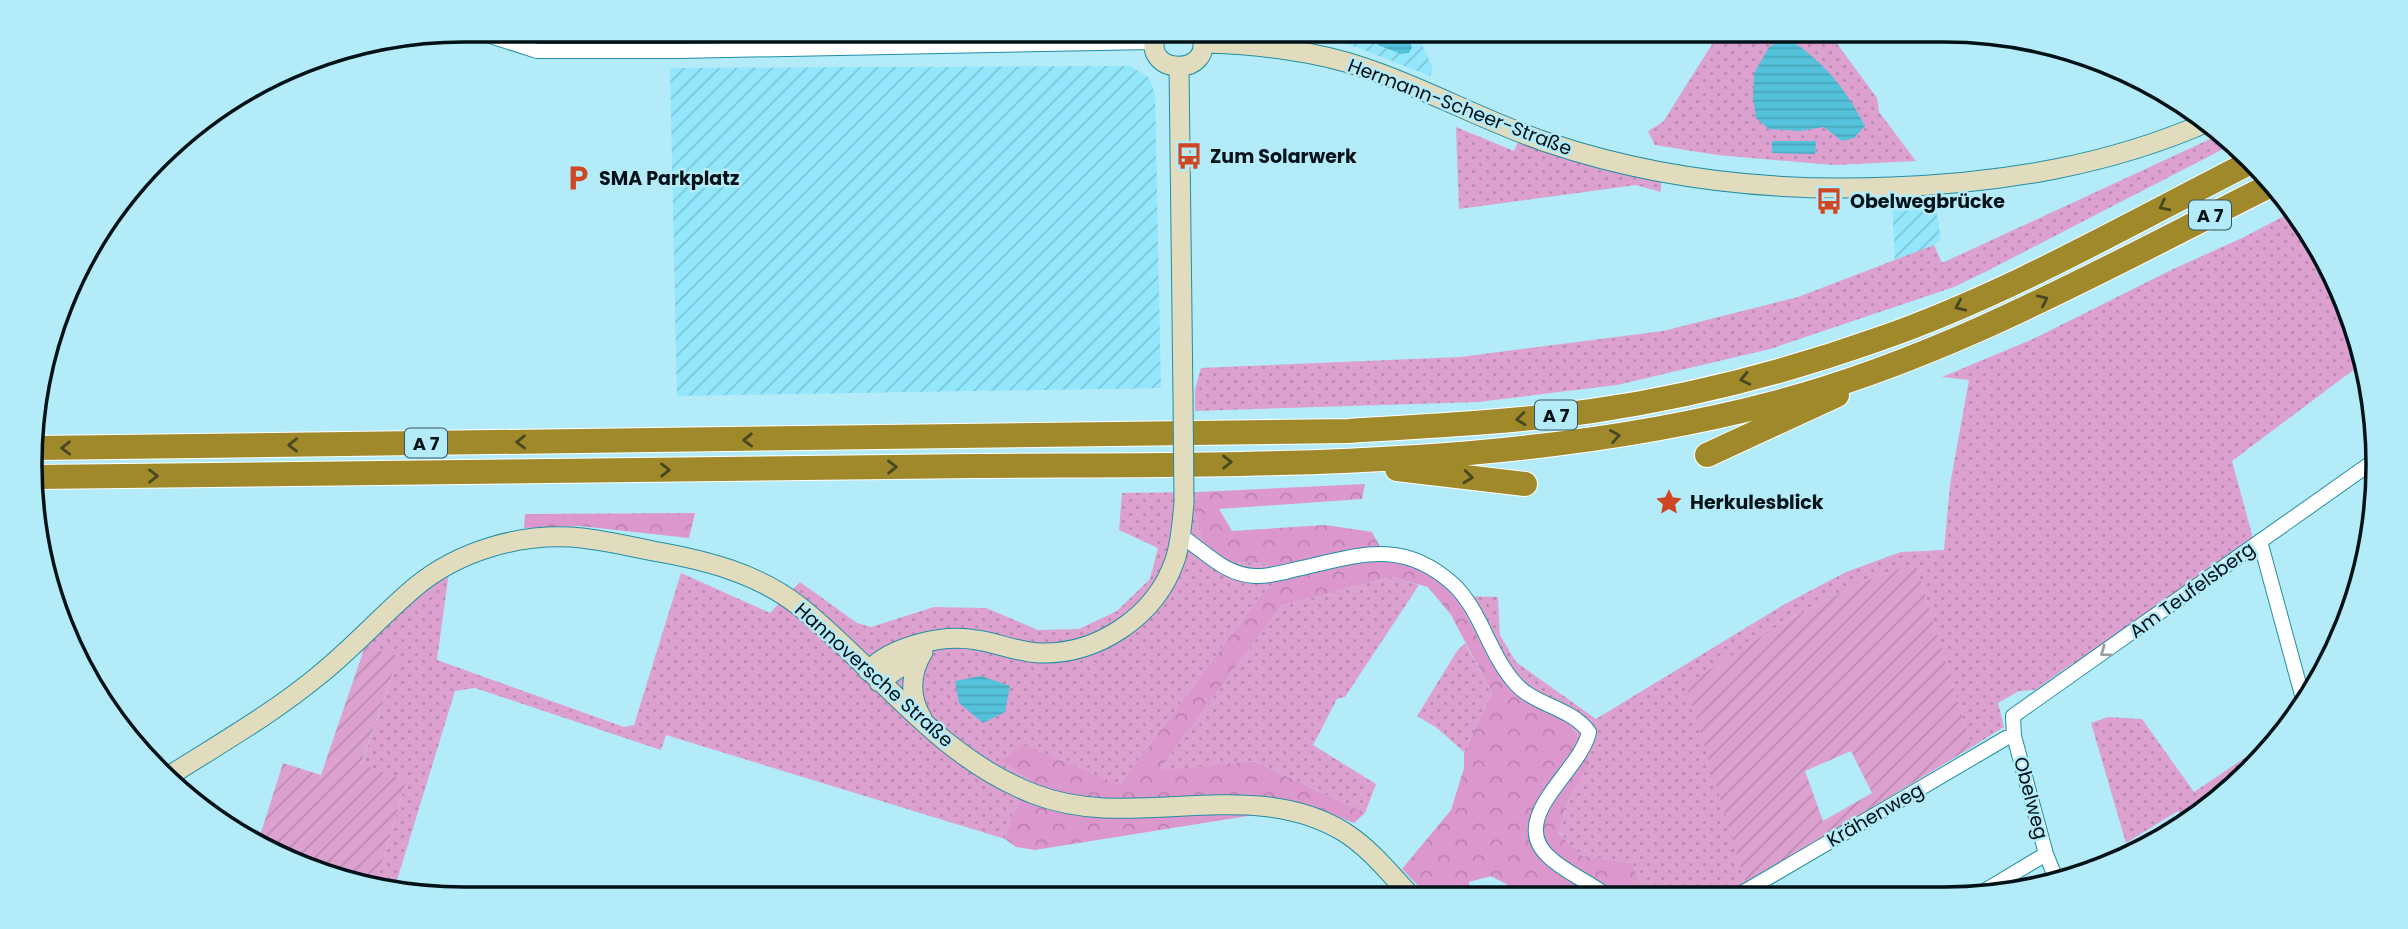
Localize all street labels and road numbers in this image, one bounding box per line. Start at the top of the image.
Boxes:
street label: Hermann-Scheer-Straße [1344,52,1576,162]
road number: A 7 [2189,200,2231,230]
road number: A 7 [1535,400,1577,430]
road number: A 7 [405,428,447,458]
street label: Am Teufelsberg [2124,535,2260,645]
street label: Hannoversche Straße [789,596,959,754]
street label: Obelweg [2007,754,2055,842]
street label: Krähenweg [1822,776,1928,854]

